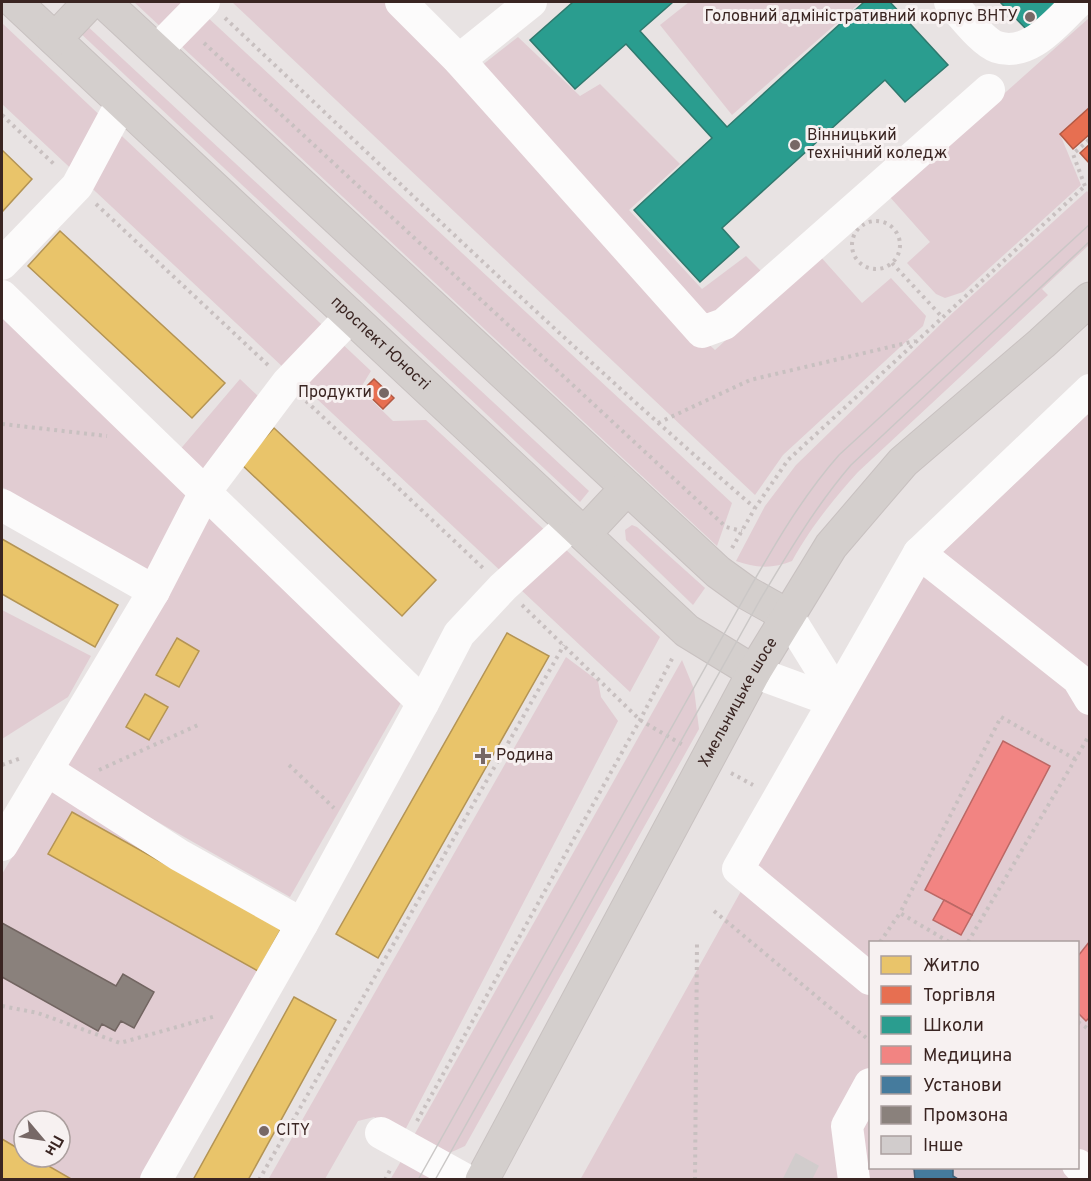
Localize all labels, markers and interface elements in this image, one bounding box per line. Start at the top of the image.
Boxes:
place label: Головний адміністративний корпус ВНТУ [705,7,1018,27]
marker: Головний адміністративний корпус ВНТУ [1023,10,1037,24]
place label: Вінницький технічний коледж [807,126,947,164]
marker: Вінницький технічний коледж [788,138,802,152]
street label: проспект Юності [326,292,434,395]
place label: Продукти [298,383,372,403]
marker: Продукти [377,386,391,400]
street label: Хмельницьке шосе [695,634,783,771]
place label: Родина [496,746,553,766]
marker: Родина [474,747,492,765]
legend [869,941,1079,1169]
text: Житло [923,955,980,978]
text: Торгівля [923,985,996,1008]
text: Школи [923,1015,984,1038]
text: Медицина [923,1045,1012,1068]
text: Установи [923,1075,1002,1098]
text: Промзона [923,1105,1008,1128]
north arrow [12,1109,72,1169]
place label: CITY [276,1121,310,1141]
marker: CITY [257,1124,271,1138]
text: Пн [39,1131,67,1160]
text: Інше [923,1135,963,1158]

